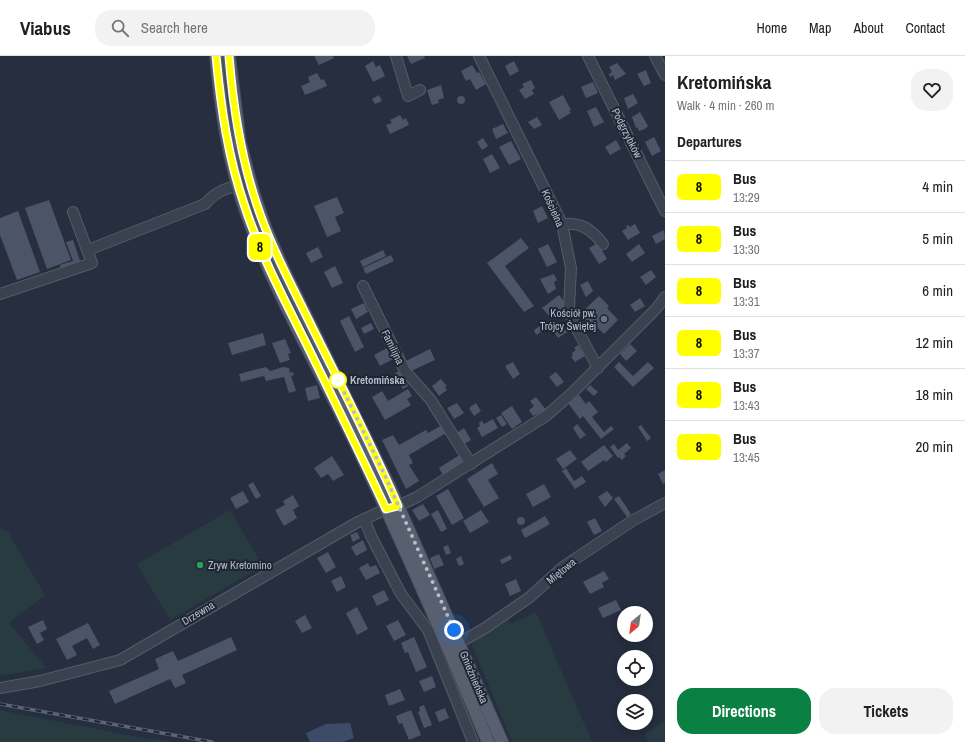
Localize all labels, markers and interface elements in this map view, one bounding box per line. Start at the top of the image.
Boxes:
search box [95,10,375,46]
text: Viabus [20,15,71,41]
icon: search [109,17,131,39]
text: Search here [141,17,208,38]
text: Home [756,19,787,37]
text: Map [809,19,831,37]
text: About [853,19,883,37]
text: Contact [905,19,945,37]
text: Kretomińska [677,69,771,95]
button: heart [911,69,953,111]
text: Walk · 4 min · 260 m [677,97,774,114]
street label: Podgrzybków [608,106,646,161]
text: Departures [677,131,742,152]
text: Bus [733,168,756,189]
text: 4 min [922,176,953,197]
text: 8 [696,178,702,196]
street label: Kościelna [539,187,567,229]
text: 13:29 [733,189,760,206]
text: Bus [733,220,756,241]
text: 5 min [922,228,953,249]
text: 8 [696,230,702,248]
line badge: 8 [247,234,273,260]
text: 8 [257,238,263,256]
text: 13:30 [733,241,760,258]
text: Bus [733,272,756,293]
text: 6 min [922,280,953,301]
text: 8 [696,282,702,300]
text: 13:31 [733,293,760,310]
place label: Kościół pw. Trójcy Świętej [540,306,596,333]
marker: Kościół pw. Trójcy Świętej [599,314,609,324]
text: Bus [733,324,756,345]
street label: Familijna [379,327,407,367]
text: 12 min [915,332,953,353]
text: 8 [696,334,702,352]
text: 13:37 [733,345,760,362]
marker: Kretomińska [329,371,347,389]
place label: Kretomińska [350,373,405,387]
text: Bus [733,376,756,397]
text: 18 min [915,384,953,405]
text: 8 [696,386,702,404]
text: 13:43 [733,397,760,414]
text: Bus [733,428,756,449]
text: 20 min [915,436,953,457]
text: 8 [696,438,702,456]
text: 13:45 [733,449,760,466]
street label: Miętowa [543,555,579,587]
place label: Zryw Kretomino [208,558,272,572]
marker: Zryw Kretomino [195,560,205,570]
street label: Drzewna [179,598,217,628]
north arrow [617,606,653,642]
map controls [617,606,653,730]
your location [444,620,464,640]
street label: Gnieźnieńska [457,649,491,705]
button: locate [617,650,653,686]
button: Directions [677,688,811,734]
button: Tickets [819,688,953,734]
button: layers [617,694,653,730]

